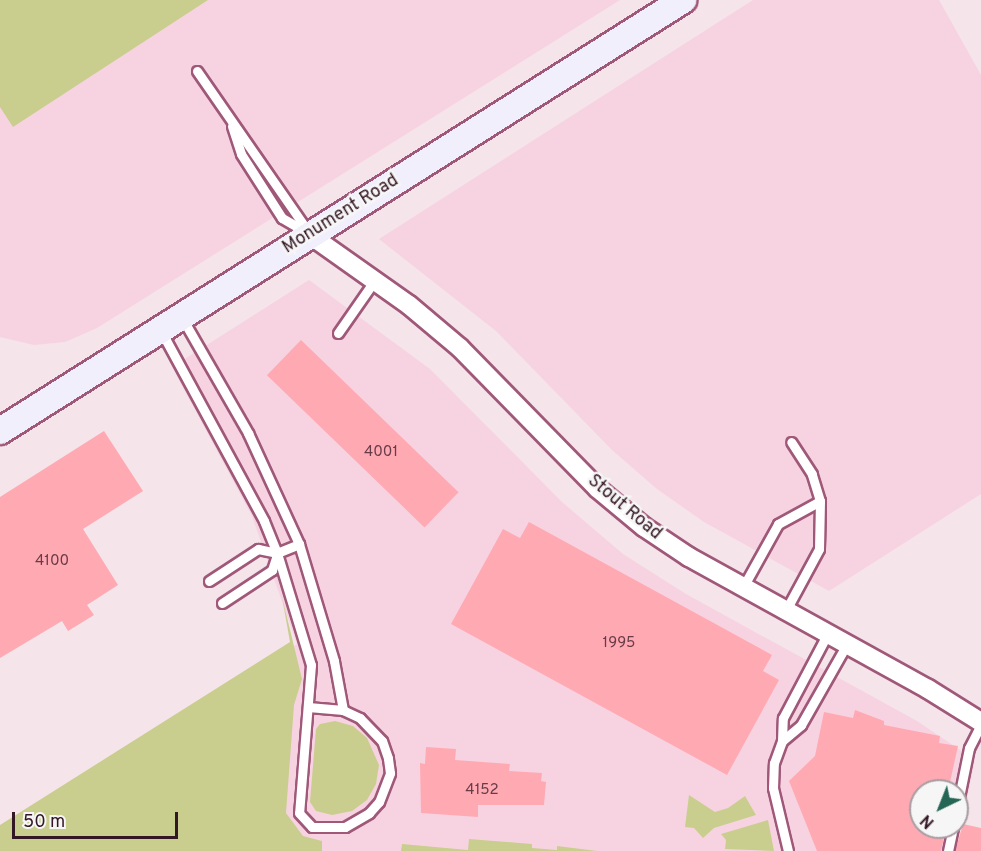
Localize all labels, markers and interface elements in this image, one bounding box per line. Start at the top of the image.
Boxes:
street label: Monument Road [279,171,403,259]
house number: 4001 [364,444,398,462]
street label: Stout Road [583,471,665,545]
house number: 4100 [35,553,69,571]
house number: 1995 [603,635,635,653]
north arrow [909,779,969,839]
house number: 4152 [465,782,499,800]
scale bar [15,800,182,838]
text: N [917,809,939,832]
text: 50 m [23,811,65,834]

